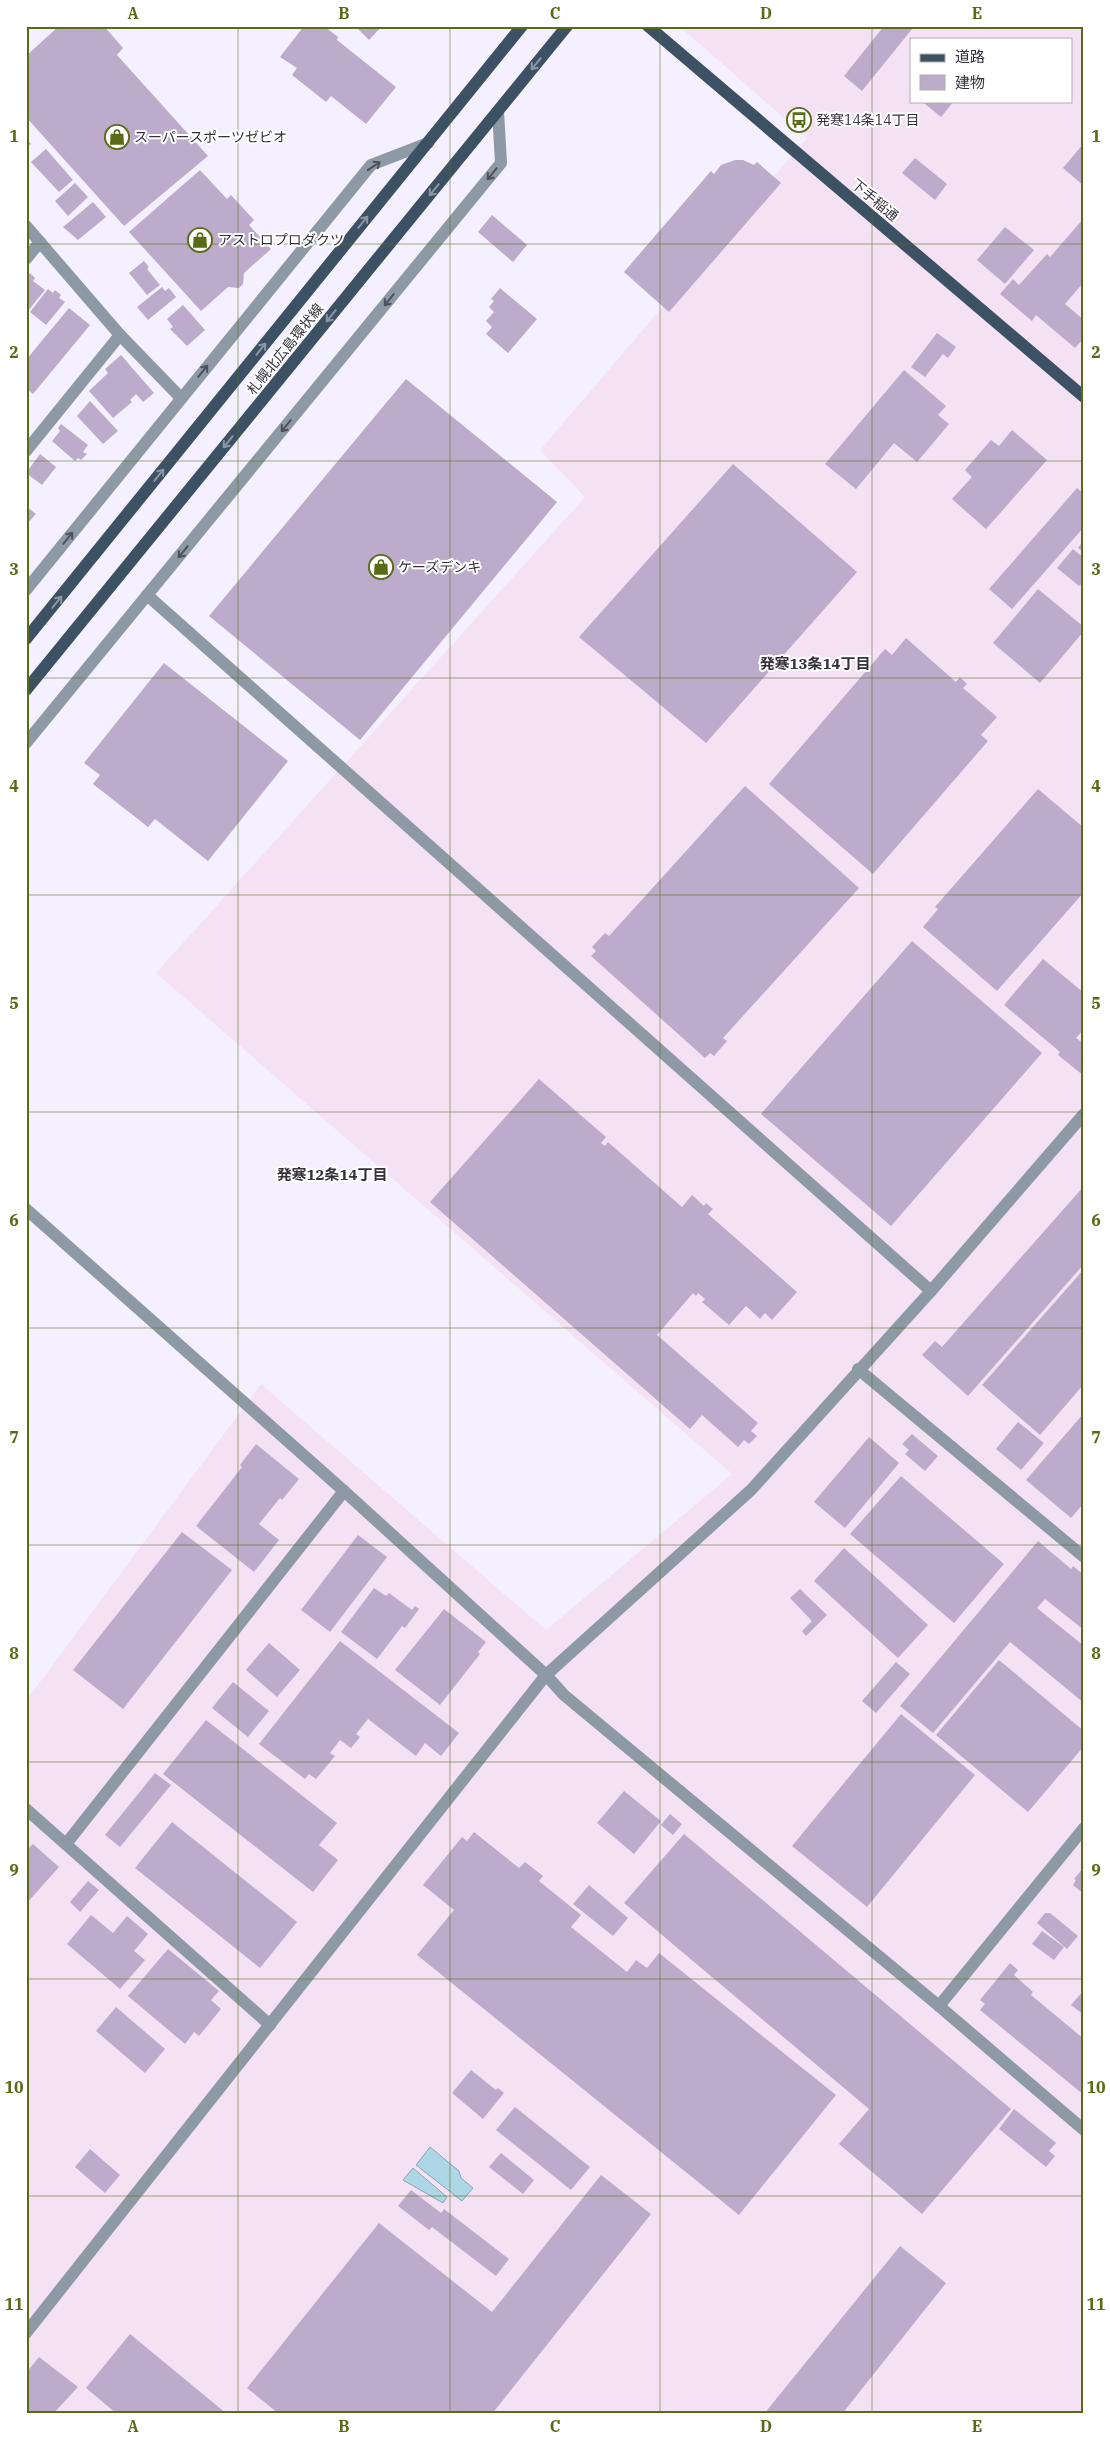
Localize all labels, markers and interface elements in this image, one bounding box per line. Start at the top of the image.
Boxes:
text: A [127,3,139,23]
text: B [338,3,350,23]
text: C [550,3,560,23]
text: D [760,3,772,23]
text: E [972,3,982,23]
legend [910,38,1072,102]
text: 道路 [955,47,985,66]
one-way arrow [531,57,542,70]
text: 建物 [955,73,985,92]
bus stop icon: 発寒14条14丁目 [786,107,812,133]
place label: 発寒14条14丁目 [816,111,920,129]
shop icon: スーパースポーツゼビオ [104,124,130,150]
text: 1 [9,126,19,146]
text: 1 [1091,126,1101,146]
place label: スーパースポーツゼビオ [134,128,287,146]
one-way arrow [367,160,381,171]
one-way arrow [486,168,497,181]
street label: 下手稲通 [848,175,902,225]
one-way arrow [428,183,439,196]
one-way arrow [358,216,369,229]
shop icon: アストロプロダクツ [187,227,213,253]
place label: アストロプロダクツ [218,231,344,249]
one-way arrow [383,293,394,306]
street label: 札幌北広島環状線 [243,300,327,398]
one-way arrow [326,309,337,322]
text: 2 [9,342,19,362]
text: 2 [1091,342,1101,362]
one-way arrow [256,343,267,356]
one-way arrow [198,365,209,378]
one-way arrow [280,419,291,432]
one-way arrow [223,435,234,448]
one-way arrow [154,469,165,482]
one-way arrow [62,532,73,545]
one-way arrow [177,545,188,558]
shop icon: ケーズデンキ [368,554,394,580]
place label: ケーズデンキ [398,558,481,576]
text: 3 [9,559,19,579]
text: 3 [1091,559,1101,579]
one-way arrow [51,595,62,608]
district label: 発寒13条14丁目 [759,654,871,673]
text: 4 [9,776,19,796]
text: 4 [1091,776,1101,796]
text: 5 [9,993,19,1013]
text: 5 [1091,993,1101,1013]
district label: 発寒12条14丁目 [276,1165,388,1184]
text: 6 [9,1210,19,1230]
text: 6 [1091,1210,1101,1230]
text: 7 [9,1427,19,1447]
text: 7 [1091,1427,1101,1447]
text: 8 [9,1643,19,1663]
text: 8 [1091,1643,1101,1663]
text: 9 [9,1860,19,1880]
text: 9 [1091,1860,1101,1880]
text: 10 [4,2077,24,2097]
text: 10 [1086,2077,1106,2097]
text: 11 [4,2294,24,2314]
text: 11 [1086,2294,1106,2314]
text: A [127,2416,139,2436]
text: B [338,2416,350,2436]
text: C [550,2416,560,2436]
text: D [760,2416,772,2436]
text: E [972,2416,982,2436]

